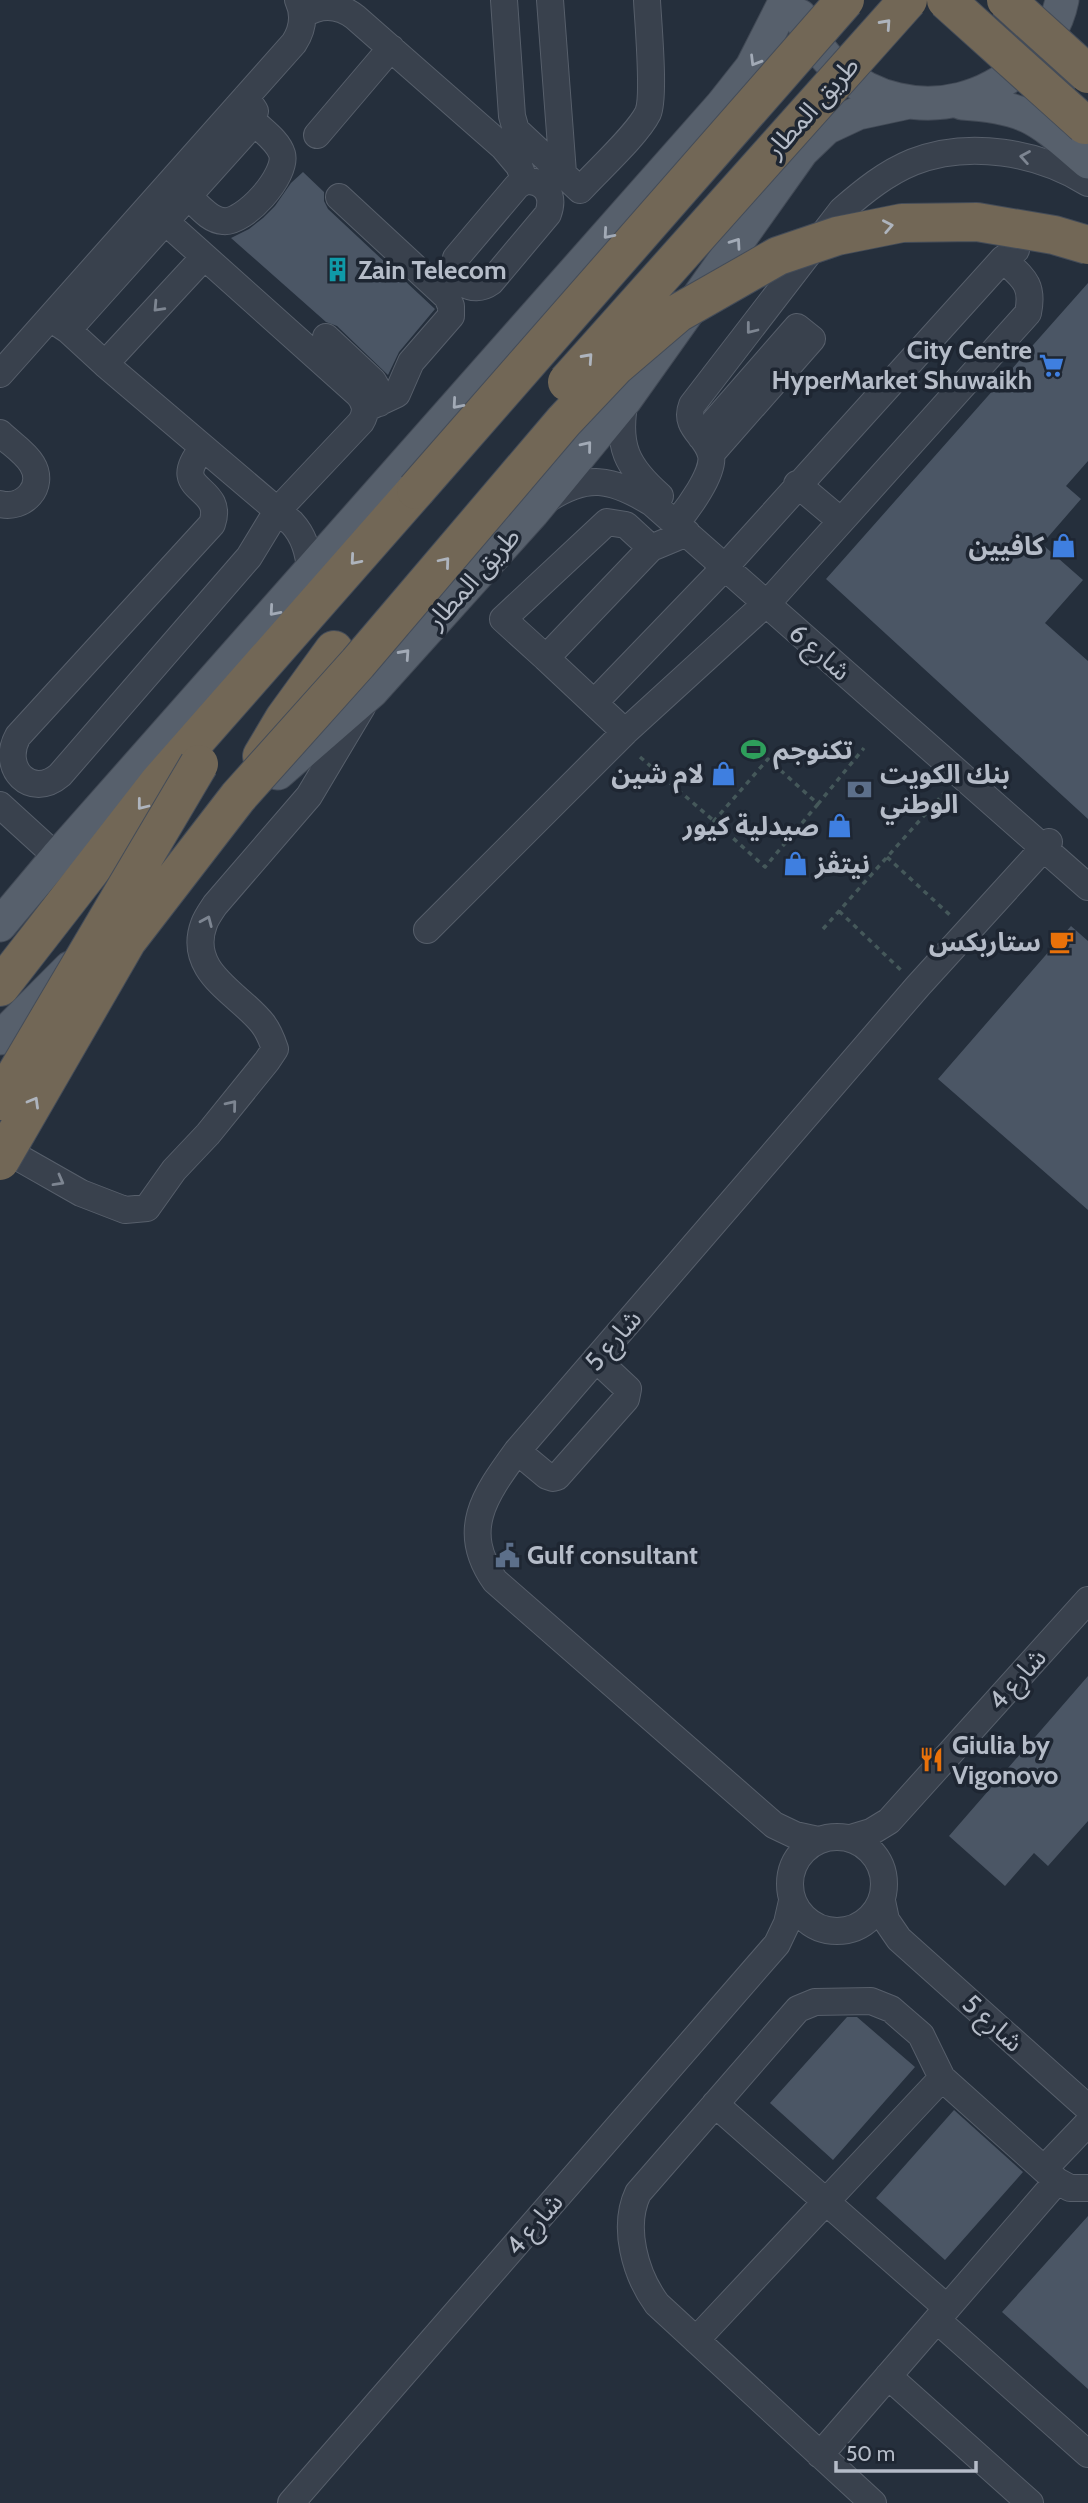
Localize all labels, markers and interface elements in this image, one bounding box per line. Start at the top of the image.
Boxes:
one-way arrow [878,19,890,32]
street label: طريق المطار [758,50,866,165]
one-way arrow [750,53,763,66]
one-way arrow [1020,150,1031,165]
one-way arrow [882,220,894,235]
one-way arrow [604,226,616,239]
one-way arrow [728,238,740,251]
place label: Zain Telecom [358,254,507,286]
building icon: Zain Telecom [324,256,352,284]
one-way arrow [153,299,166,312]
one-way arrow [746,321,759,333]
place label: City Centre HyperMarket Shuwaikh [771,334,1032,396]
supermarket icon: City Centre HyperMarket Shuwaikh [1038,351,1066,379]
one-way arrow [580,353,592,366]
one-way arrow [453,396,465,409]
one-way arrow [579,442,591,455]
street label: طريق المطار [419,521,527,636]
place label: كافيين [969,530,1045,562]
shop icon: كافيين [1050,532,1078,560]
one-way arrow [350,552,363,565]
one-way arrow [437,557,449,570]
one-way arrow [270,603,282,616]
street label: شارع 6 [781,617,857,690]
one-way arrow [397,650,409,663]
place label: تكنوجم [773,734,853,770]
sports icon: تكنوجم [739,736,767,764]
place label: لام شين [611,758,704,794]
place label: بنك الكويت الوطني [880,758,1010,825]
shop icon: لام شين [710,760,738,788]
bank icon: بنك الكويت الوطني [846,775,874,803]
one-way arrow [137,797,150,810]
place label: صيدلية كيور [682,810,819,842]
shop icon: صيدلية كيور [825,812,853,840]
place label: نيتڤز [814,848,870,880]
shop icon: نيتڤز [781,850,809,878]
one-way arrow [199,916,213,928]
place label: ستاربكس [929,926,1041,958]
cafe icon: ستاربكس [1047,928,1075,956]
one-way arrow [26,1097,39,1110]
one-way arrow [223,1101,236,1113]
one-way arrow [52,1173,64,1186]
street label: شارع 5 [578,1303,651,1379]
place label: Gulf consultant [527,1539,698,1571]
public building icon: Gulf consultant [493,1541,521,1569]
street label: شارع 4 [981,1642,1055,1718]
place label: Giulia by Vigonovo [952,1729,1059,1791]
restaurant icon: Giulia by Vigonovo [918,1746,946,1774]
street label: شارع 5 [954,1987,1030,2061]
street label: شارع 4 [498,2186,572,2263]
scale bar [836,2430,976,2474]
text: 50 m [846,2441,895,2466]

